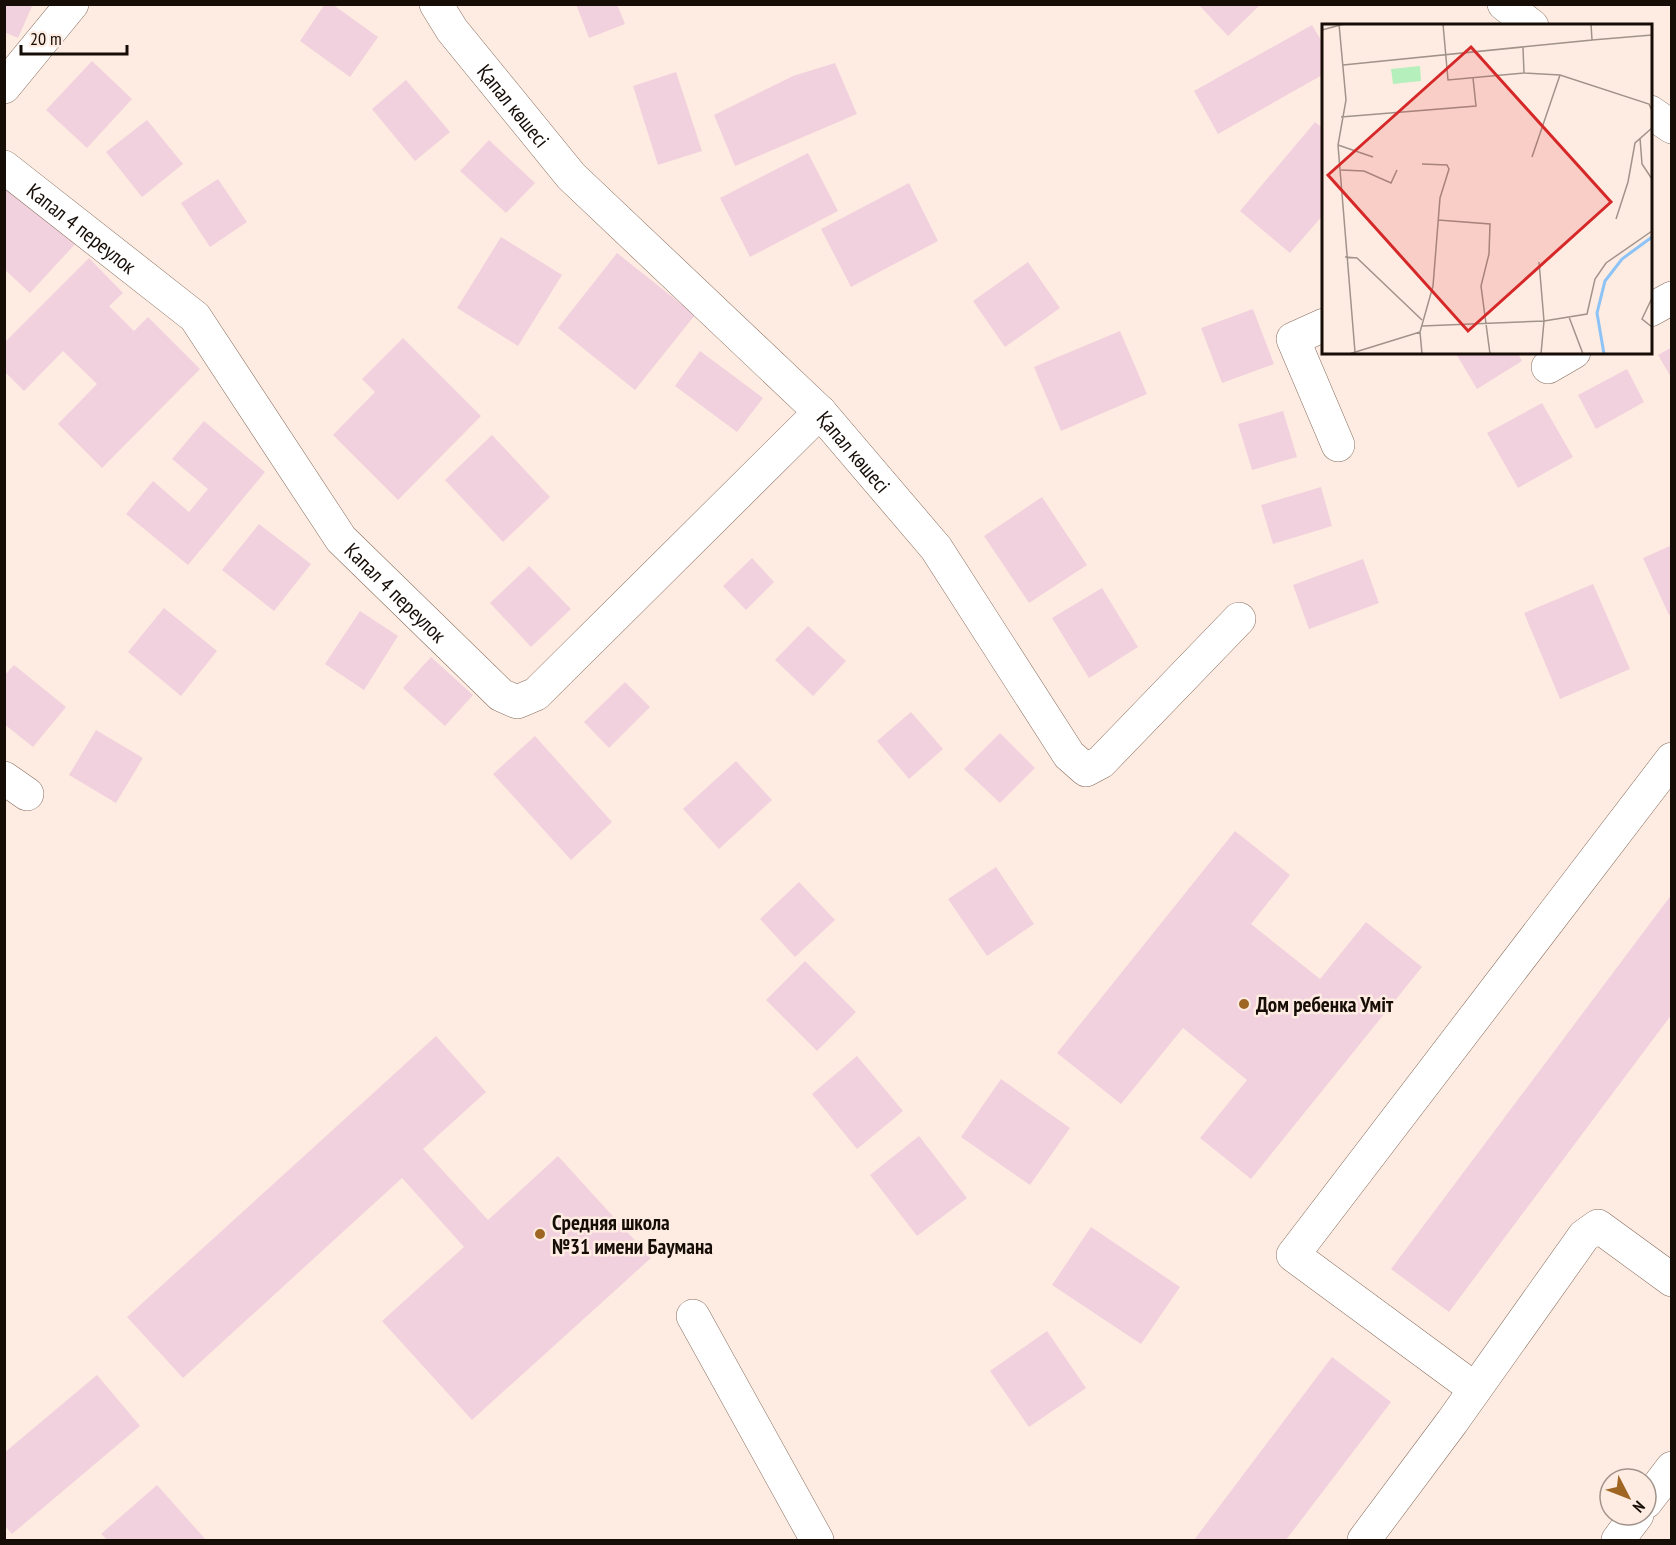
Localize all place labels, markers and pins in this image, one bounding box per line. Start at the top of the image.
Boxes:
place label: Дом ребенка Умiт [1256,991,1394,1018]
marker: Дом ребенка Умiт [1237,997,1251,1011]
place label: Средняя школа №31 имени Баумана [552,1209,713,1260]
marker: Средняя школа №31 имени Баумана [533,1227,547,1241]

